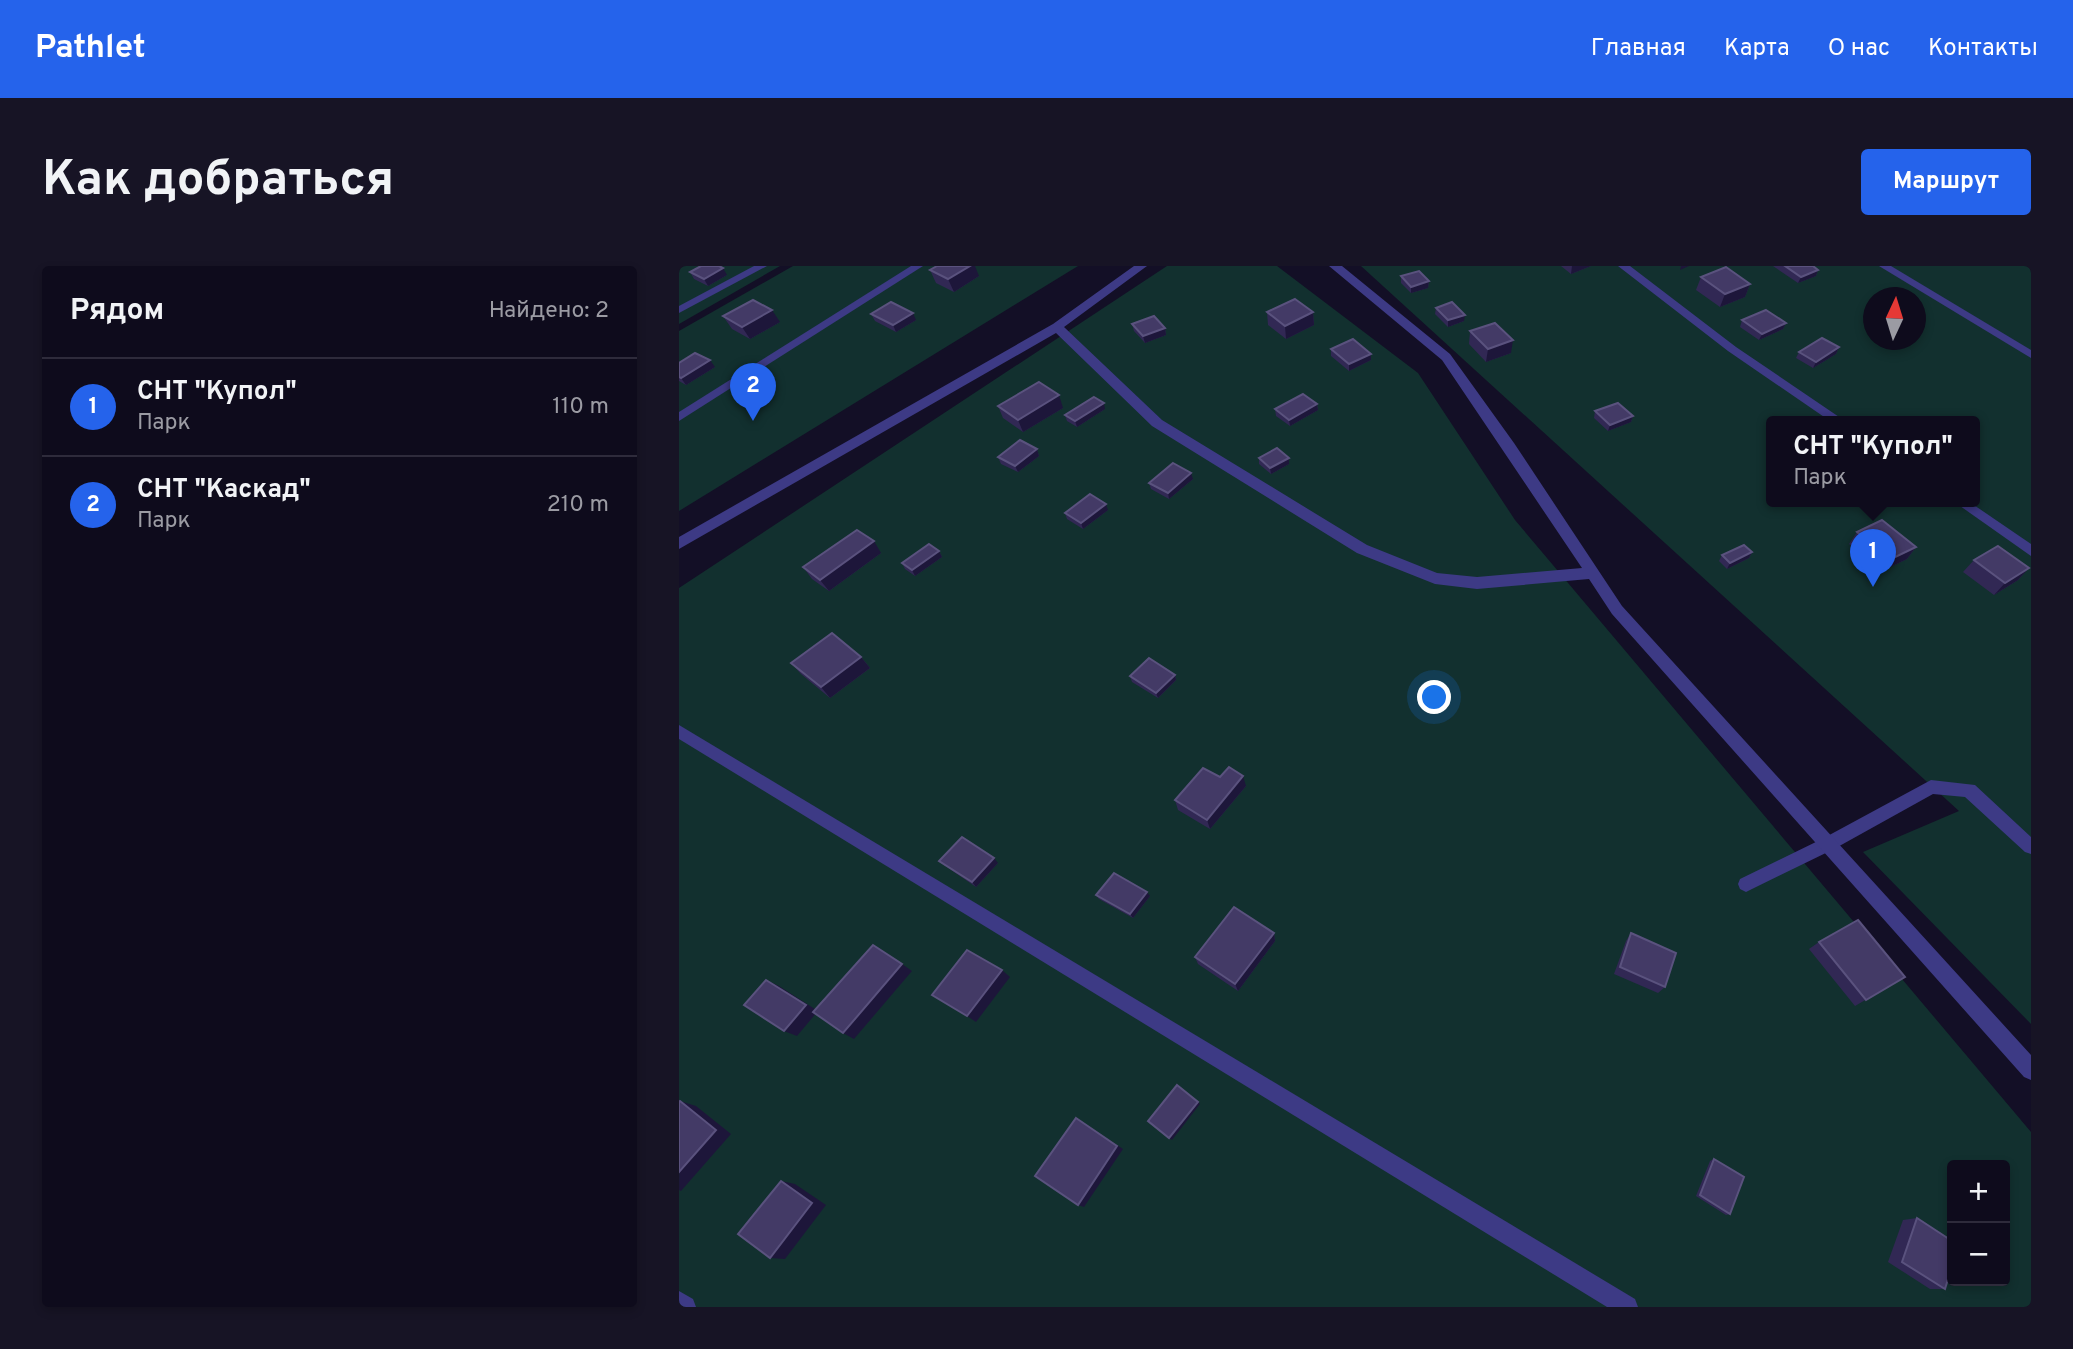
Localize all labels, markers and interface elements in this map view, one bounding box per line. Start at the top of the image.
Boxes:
text: Pathlet [35,28,146,70]
text: Главная [1591,34,1686,64]
text: Карта [1724,34,1790,64]
text: О нас [1828,34,1890,64]
text: Контакты [1928,34,2038,64]
button: Маршрут [1861,149,2031,215]
text: Как добраться [42,151,394,213]
north arrow [1863,287,1926,350]
text: Рядом [70,293,164,330]
text: Найдено: 2 [489,297,609,326]
pin: 2 [730,363,776,421]
text: СНТ "Купол" [137,376,297,409]
text: 1 [88,393,98,422]
text: 110 m [552,393,609,422]
text: Парк [137,409,191,438]
popup [1766,416,1980,507]
text: СНТ "Купол" [1793,431,1953,464]
text: Парк [1793,464,1847,493]
text: СНТ "Каскад" [137,474,311,507]
text: 2 [86,491,100,520]
text: 210 m [547,491,609,520]
text: Парк [137,507,191,536]
pin: 1 [1850,529,1896,587]
your location [1417,680,1451,714]
map controls [1947,1160,2010,1286]
button: + [1947,1160,2010,1223]
button: − [1947,1223,2010,1286]

